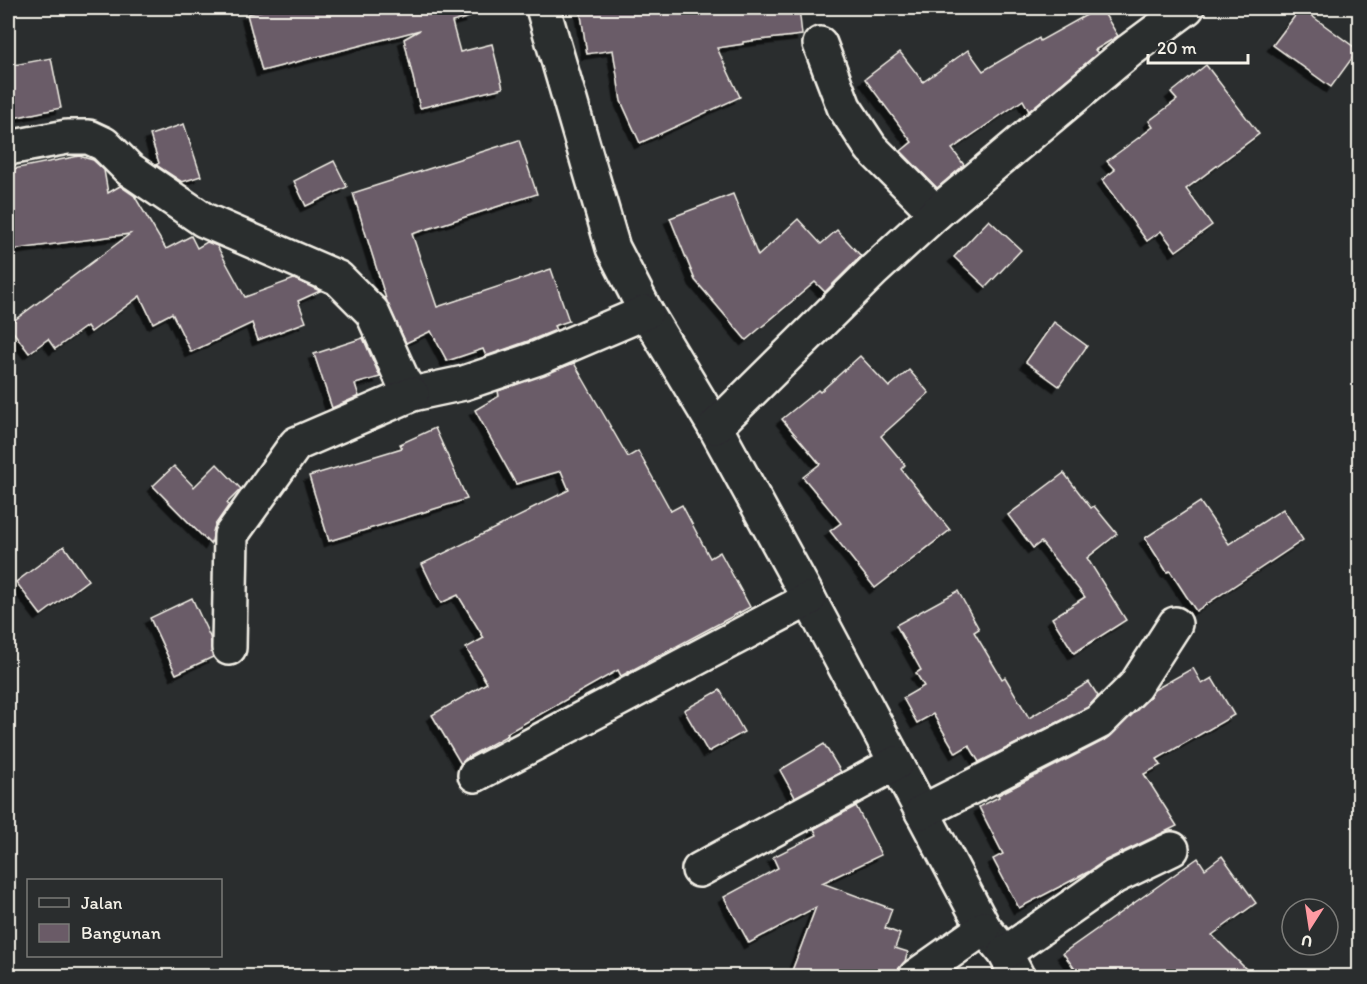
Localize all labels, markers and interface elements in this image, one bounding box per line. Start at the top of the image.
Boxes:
scale bar [1148,27,1248,65]
text: 20 m [1157,37,1197,59]
legend [27,879,222,957]
text: Jalan [81,892,123,914]
north arrow [1280,897,1340,957]
text: Bangunan [81,922,161,944]
text: U [1300,931,1314,952]

